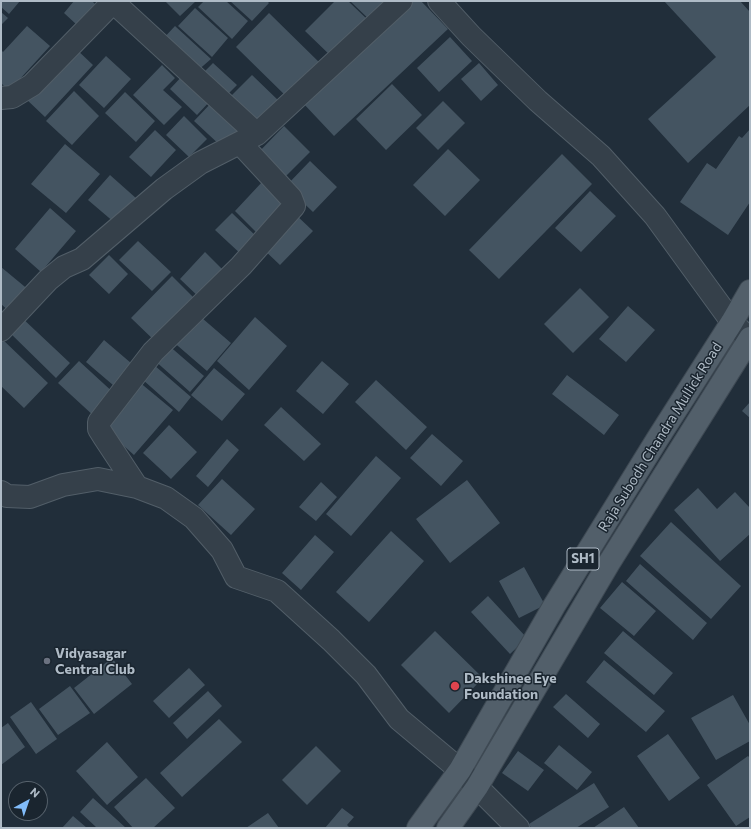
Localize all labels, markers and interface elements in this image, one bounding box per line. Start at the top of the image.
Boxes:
street label: Raja Subodh Chandra Mullick Road [595,339,725,535]
road number: SH1 [567,548,599,570]
place label: Vidyasagar Central Club [55,645,135,678]
marker: Vidyasagar Central Club [42,656,52,666]
place label: Dakshinee Eye Foundation [464,670,557,702]
marker: Dakshinee Eye Foundation [449,680,461,692]
north arrow [8,781,48,821]
text: N [28,785,43,800]

